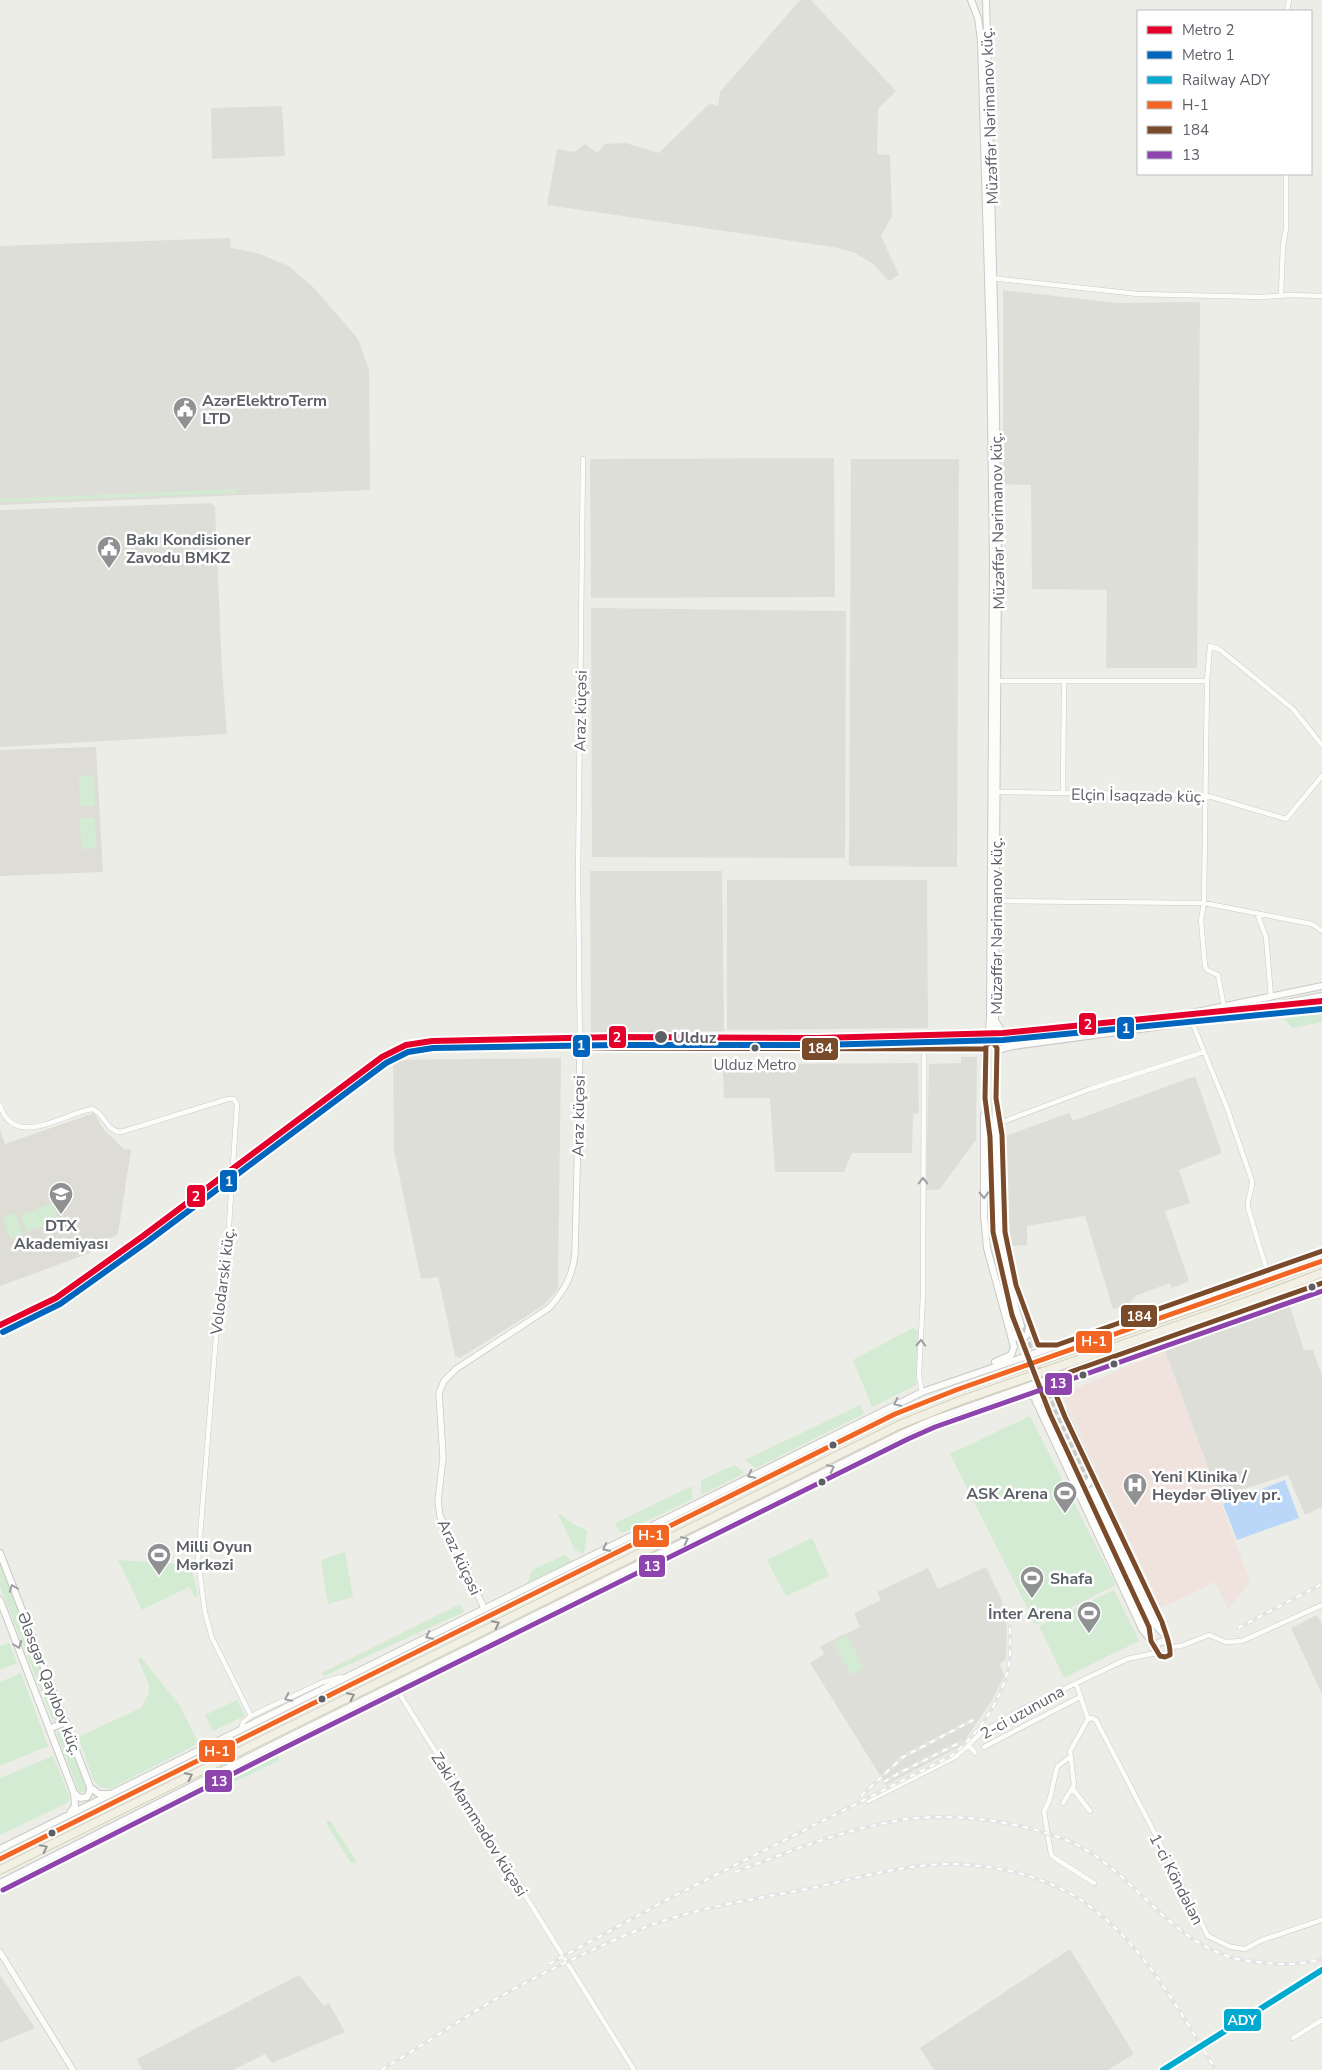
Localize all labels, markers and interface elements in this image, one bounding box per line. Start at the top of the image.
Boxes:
legend [1137,10,1312,175]
text: Metro 2 [1182,20,1235,40]
street label: Müzəffər Nərimanov küç. [976,27,1004,205]
text: Metro 1 [1182,45,1235,65]
text: Railway ADY [1182,70,1271,90]
text: H-1 [1182,95,1209,115]
text: 184 [1182,120,1209,140]
text: 13 [1182,145,1200,165]
place label: AzərElektroTerm LTD [202,390,327,430]
public building icon: AzərElektroTerm LTD [172,396,198,430]
street label: Müzəffər Nərimanov küç. [985,432,1011,610]
place label: Bakı Kondisioner Zavodu BMKZ [126,529,252,569]
public building icon: Bakı Kondisioner Zavodu BMKZ [96,535,122,569]
street label: Araz küçəsi [569,670,593,752]
street label: Elçin İsaqzadə küç. [1071,784,1205,808]
street label: Müzəffər Nərimanov küç. [986,837,1008,1015]
line badge: 2 [1078,1012,1097,1036]
text: 2 [1084,1015,1092,1034]
line badge: 1 [1116,1016,1135,1040]
text: 1 [1122,1019,1130,1038]
line badge: 2 [608,1025,627,1049]
place label: Ulduz [673,1027,717,1049]
text: 2 [613,1028,621,1047]
marker: Ulduz [653,1029,669,1045]
line badge: 1 [572,1034,591,1058]
text: 1 [577,1036,585,1055]
line badge: 184 [801,1037,839,1061]
text: 184 [807,1039,833,1058]
marker: Ulduz Metro [750,1043,760,1053]
place label: Ulduz Metro [714,1055,796,1075]
street label: Araz küçəsi [567,1075,591,1157]
line badge: 1 [219,1169,238,1193]
text: 1 [225,1172,233,1191]
one-way arrow [918,1176,928,1184]
school or university icon: DTX Akademiyası [48,1181,74,1215]
line badge: 2 [186,1184,206,1208]
text: 2 [192,1187,200,1206]
one-way arrow [978,1191,989,1199]
place label: DTX Akademiyası [14,1215,108,1255]
street label: Volodarski küç. [205,1226,240,1337]
unlabelled marker [1307,1282,1317,1292]
line badge: 184 [1120,1304,1158,1328]
text: 184 [1126,1307,1152,1326]
line badge: H-1 [1075,1330,1113,1354]
text: H-1 [1081,1332,1107,1351]
one-way arrow [916,1339,927,1347]
unlabelled marker [1109,1359,1119,1369]
unlabelled marker [1078,1370,1088,1380]
line badge: 13 [1044,1372,1073,1396]
text: 13 [1050,1374,1066,1393]
one-way arrow [893,1397,902,1408]
unlabelled marker [828,1440,838,1450]
one-way arrow [825,1464,834,1474]
place label: Yeni Klinika / Heydər Əliyev pr. [1151,1466,1281,1506]
one-way arrow [747,1469,756,1479]
hospital icon: Yeni Klinika / Heydər Əliyev pr. [1122,1472,1148,1506]
unlabelled marker [817,1477,827,1487]
sports icon: ASK Arena [1052,1480,1078,1514]
place label: ASK Arena [966,1483,1048,1505]
street label: Araz küçəsi [432,1516,486,1599]
line badge: H-1 [632,1524,670,1548]
text: H-1 [638,1526,664,1545]
place label: Milli Oyun Mərkəzi [176,1536,252,1576]
one-way arrow [680,1536,689,1546]
sports icon: Milli Oyun Mərkəzi [146,1542,172,1576]
one-way arrow [602,1542,611,1552]
line badge: 13 [638,1554,666,1578]
text: 13 [644,1557,660,1576]
sports icon: Shafa [1019,1565,1045,1599]
place label: Shafa [1050,1568,1093,1590]
one-way arrow [9,1584,19,1592]
sports icon: İnter Arena [1076,1600,1102,1634]
place label: İnter Arena [988,1603,1072,1625]
street label: Ələsgər Qayıbov küç. [12,1608,87,1758]
one-way arrow [491,1620,500,1630]
one-way arrow [425,1630,434,1640]
one-way arrow [12,1640,22,1649]
street label: 2-ci uzununa [977,1681,1068,1745]
one-way arrow [284,1692,293,1703]
one-way arrow [346,1692,355,1702]
unlabelled marker [317,1694,327,1704]
line badge: H-1 [198,1739,236,1763]
text: H-1 [204,1742,230,1761]
street label: Zəki Məmmədov küçəsi [426,1748,533,1901]
line badge: 13 [204,1769,233,1793]
one-way arrow [184,1772,193,1782]
text: 13 [211,1772,227,1791]
unlabelled marker [47,1828,57,1838]
street label: 1-ci Köndələn [1144,1830,1209,1929]
one-way arrow [39,1844,48,1854]
line badge: ADY [1223,2008,1262,2032]
text: ADY [1227,2011,1257,2030]

